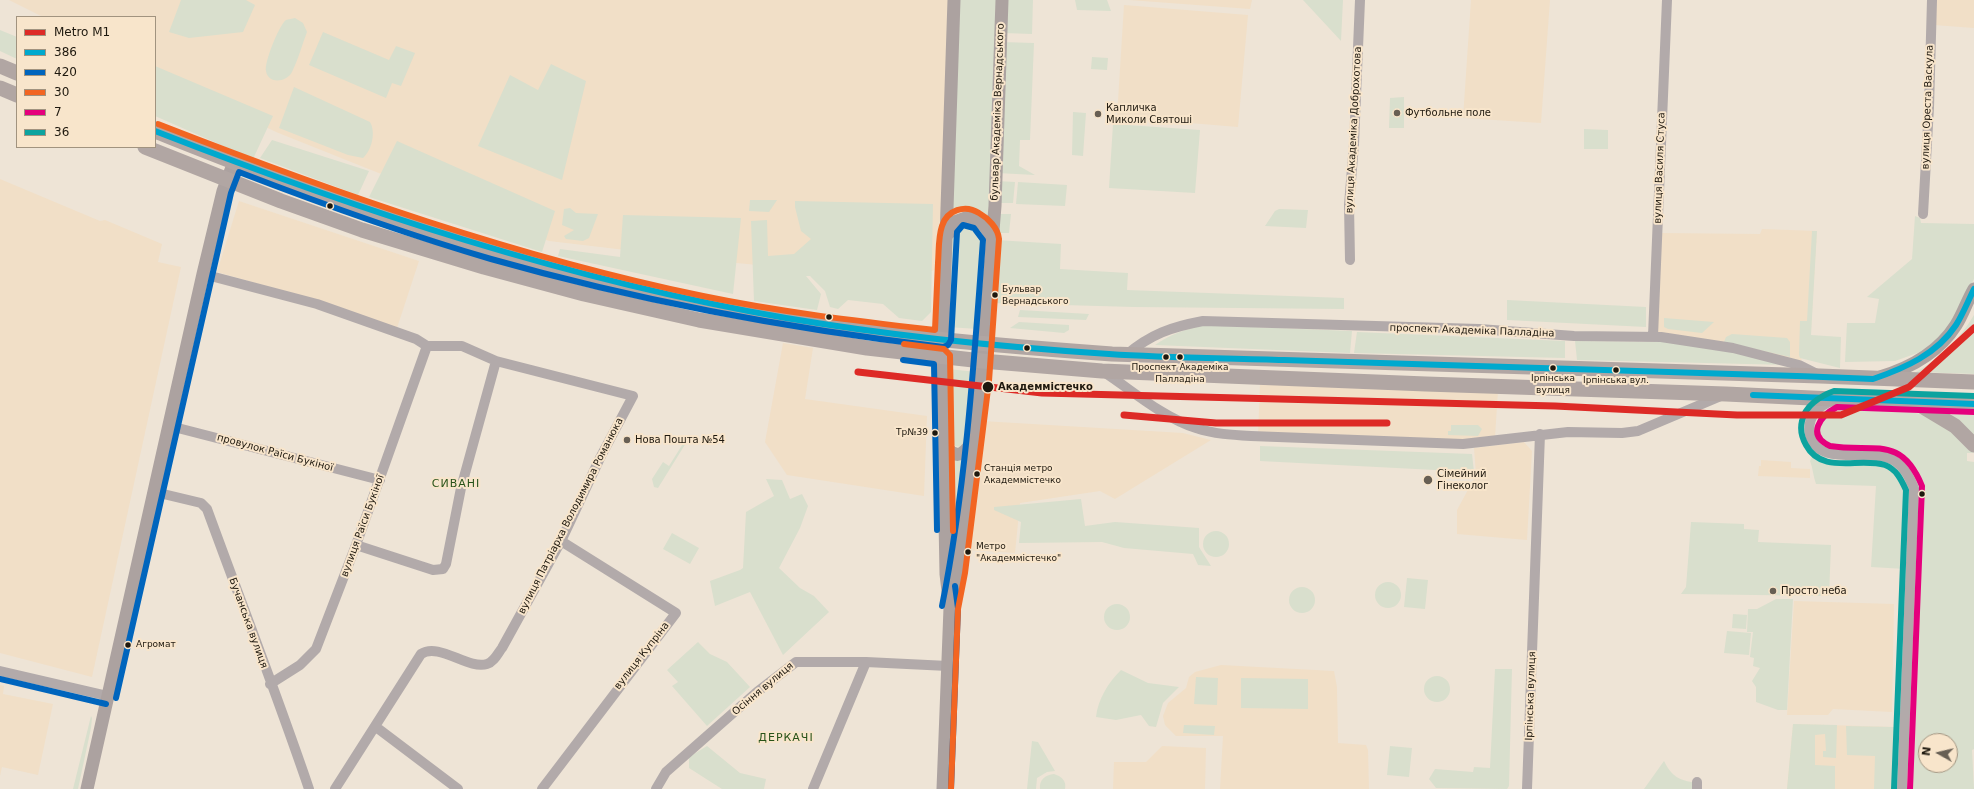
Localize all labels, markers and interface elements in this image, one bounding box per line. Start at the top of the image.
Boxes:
legend [16,16,156,148]
street label: бульвар Академіка Вернадського [989,23,1007,201]
text: Metro M1 [54,25,110,39]
street label: вулиця Ореста Васкула [1920,44,1936,170]
text: 386 [54,45,77,59]
street label: вулиця Академіка Доброхотова [1344,46,1364,214]
text: 420 [54,65,77,79]
text: 30 [54,85,69,99]
place label: Капличка Миколи Святоші [1106,102,1192,126]
text: 7 [54,105,62,119]
place label: Футбольне поле [1405,107,1491,119]
marker: Футбольне поле [1392,108,1402,118]
marker: Капличка Миколи Святоші [1093,109,1103,119]
street label: вулиця Василя Стуса [1652,112,1668,224]
text: 36 [54,125,69,139]
unlabelled marker [325,201,335,211]
place label: Бульвар Вернадського [1002,285,1068,306]
marker: Бульвар Вернадського [990,290,1000,300]
unlabelled marker [824,312,834,322]
street label: проспект Академіка Палладіна [1389,322,1555,340]
unlabelled marker [1022,343,1032,353]
unlabelled marker [1161,352,1171,362]
marker: Проспект Академіка Палладіна [1175,352,1185,362]
place label: Проспект Академіка Палладіна [1131,363,1229,384]
marker: Ірпінська вулиця [1548,363,1558,373]
marker: Ірпінська вул. [1611,365,1621,375]
place label: Ірпінська вулиця [1531,374,1575,395]
place label: Ірпінська вул. [1583,376,1649,386]
marker: Академмістечко [981,380,995,394]
place label: Академмістечко [998,381,1093,393]
street label: вулиця Патріарха Володимира Романюка [516,416,626,616]
place label: Тр№39 [896,428,928,438]
marker: Тр№39 [930,428,940,438]
street label: провулок Раїси Букіної [216,432,334,474]
place label: Нова Пошта №54 [635,434,725,446]
marker: Нова Пошта №54 [622,435,632,445]
place label: Станція метро Академмістечко [984,464,1061,485]
place label: Сімейний Гінеколог [1437,468,1488,492]
marker: Станція метро Академмістечко [972,469,982,479]
street label: вулиця Раїси Букіної [339,473,387,579]
marker: Сімейний Гінеколог [1422,474,1434,486]
district label: СИВАНІ [432,477,480,491]
unlabelled marker [1917,489,1927,499]
place label: Метро "Академмістечко" [976,542,1061,563]
marker: Метро "Академмістечко" [963,547,973,557]
street label: Бучанська вулиця [226,576,270,670]
place label: Просто неба [1781,585,1847,597]
marker: Просто неба [1768,586,1778,596]
street label: вулиця Купріна [612,620,672,692]
marker: Агромат [123,640,133,650]
place label: Агромат [136,640,176,650]
street label: Ірпінська вулиця [1523,651,1539,741]
street label: Осіння вулиця [730,660,796,718]
district label: ДЕРКАЧІ [758,731,814,745]
north arrow [1918,733,1958,773]
text: N [1920,746,1934,757]

